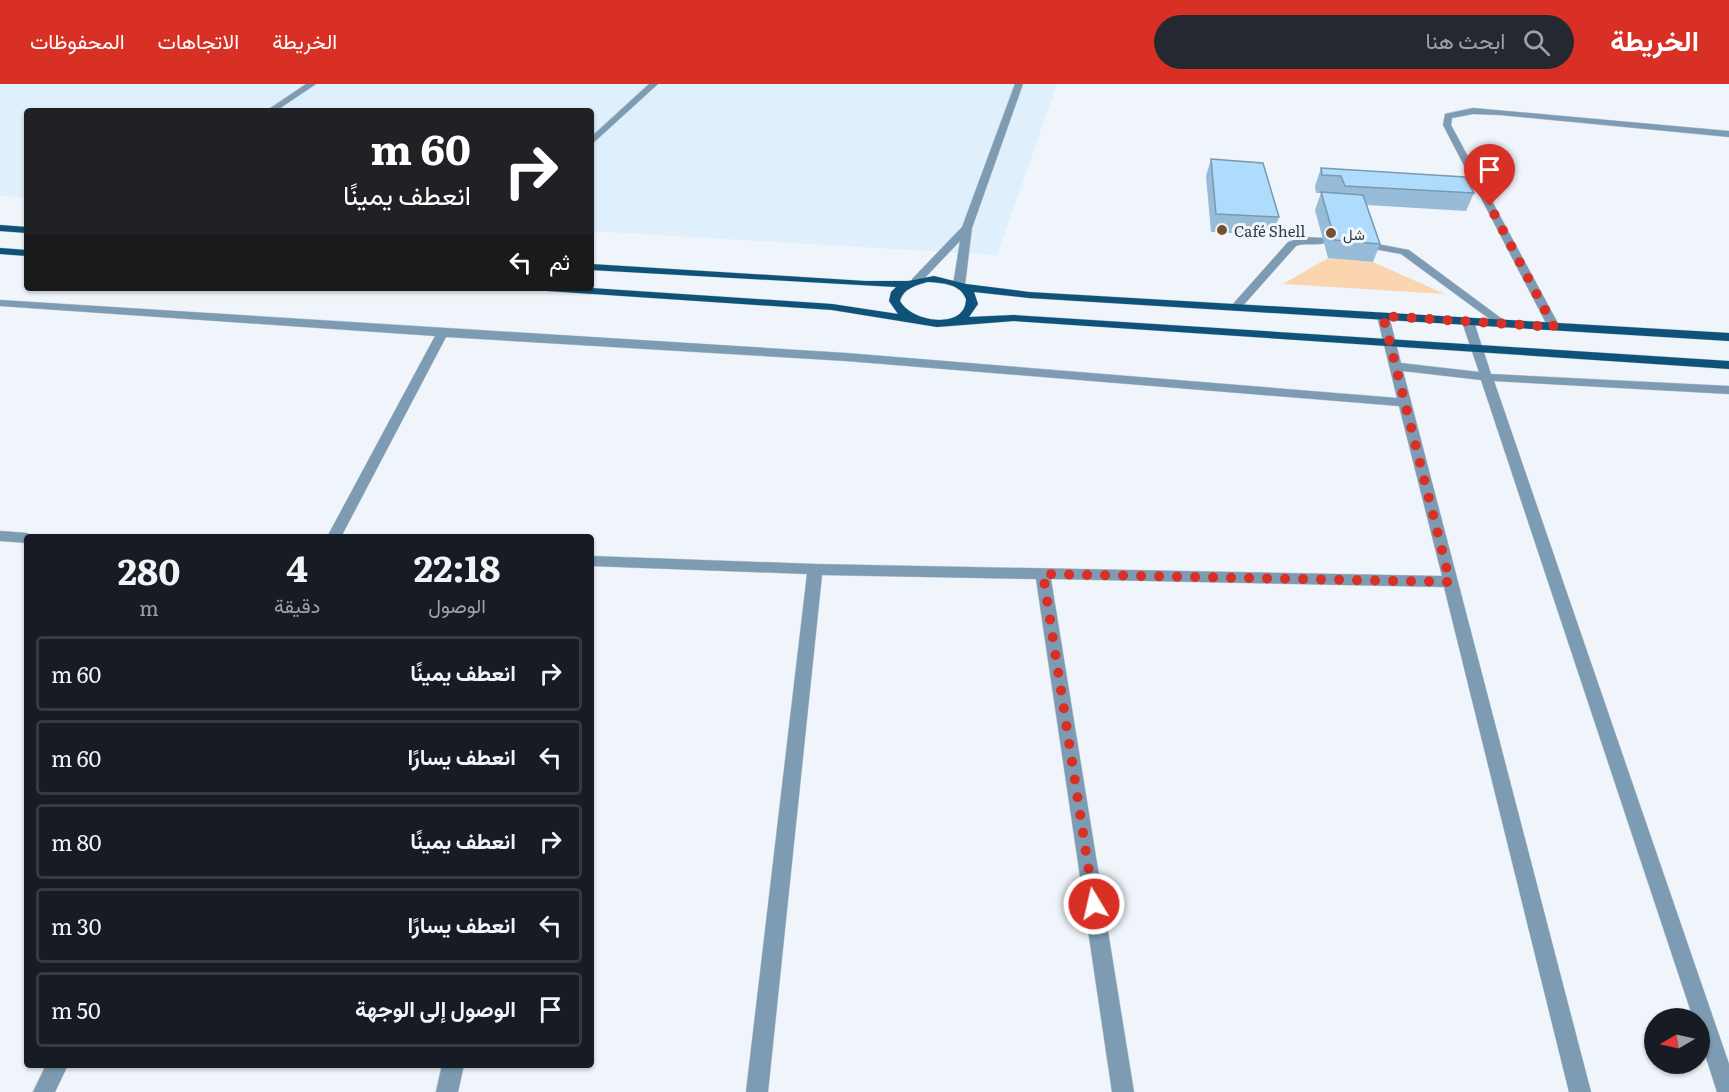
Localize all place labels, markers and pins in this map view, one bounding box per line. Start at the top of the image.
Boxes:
pin [1464,144,1515,206]
place label: Café Shell [1234,219,1305,242]
place label: شل [1343,222,1365,245]
marker: Café Shell [1215,223,1229,237]
marker: شل [1324,226,1338,240]

